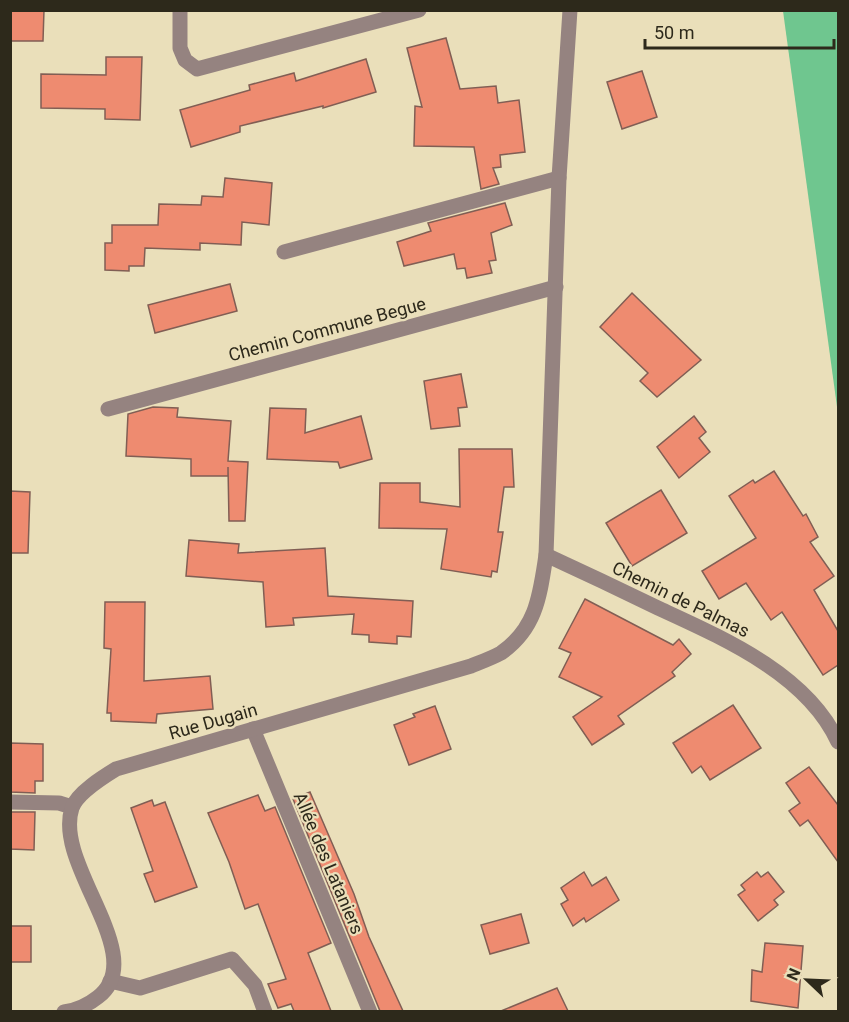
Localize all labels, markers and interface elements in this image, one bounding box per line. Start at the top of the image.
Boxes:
scale bar [645,12,834,50]
text: 50 m [654,22,694,43]
street label: Chemin Commune Begue [226,293,428,365]
street label: Chemin de Palmas [609,557,753,641]
street label: Rue Dugain [166,698,260,744]
street label: Allée des Lataniers [290,789,368,937]
north arrow [777,950,837,1010]
text: N [783,965,805,983]

